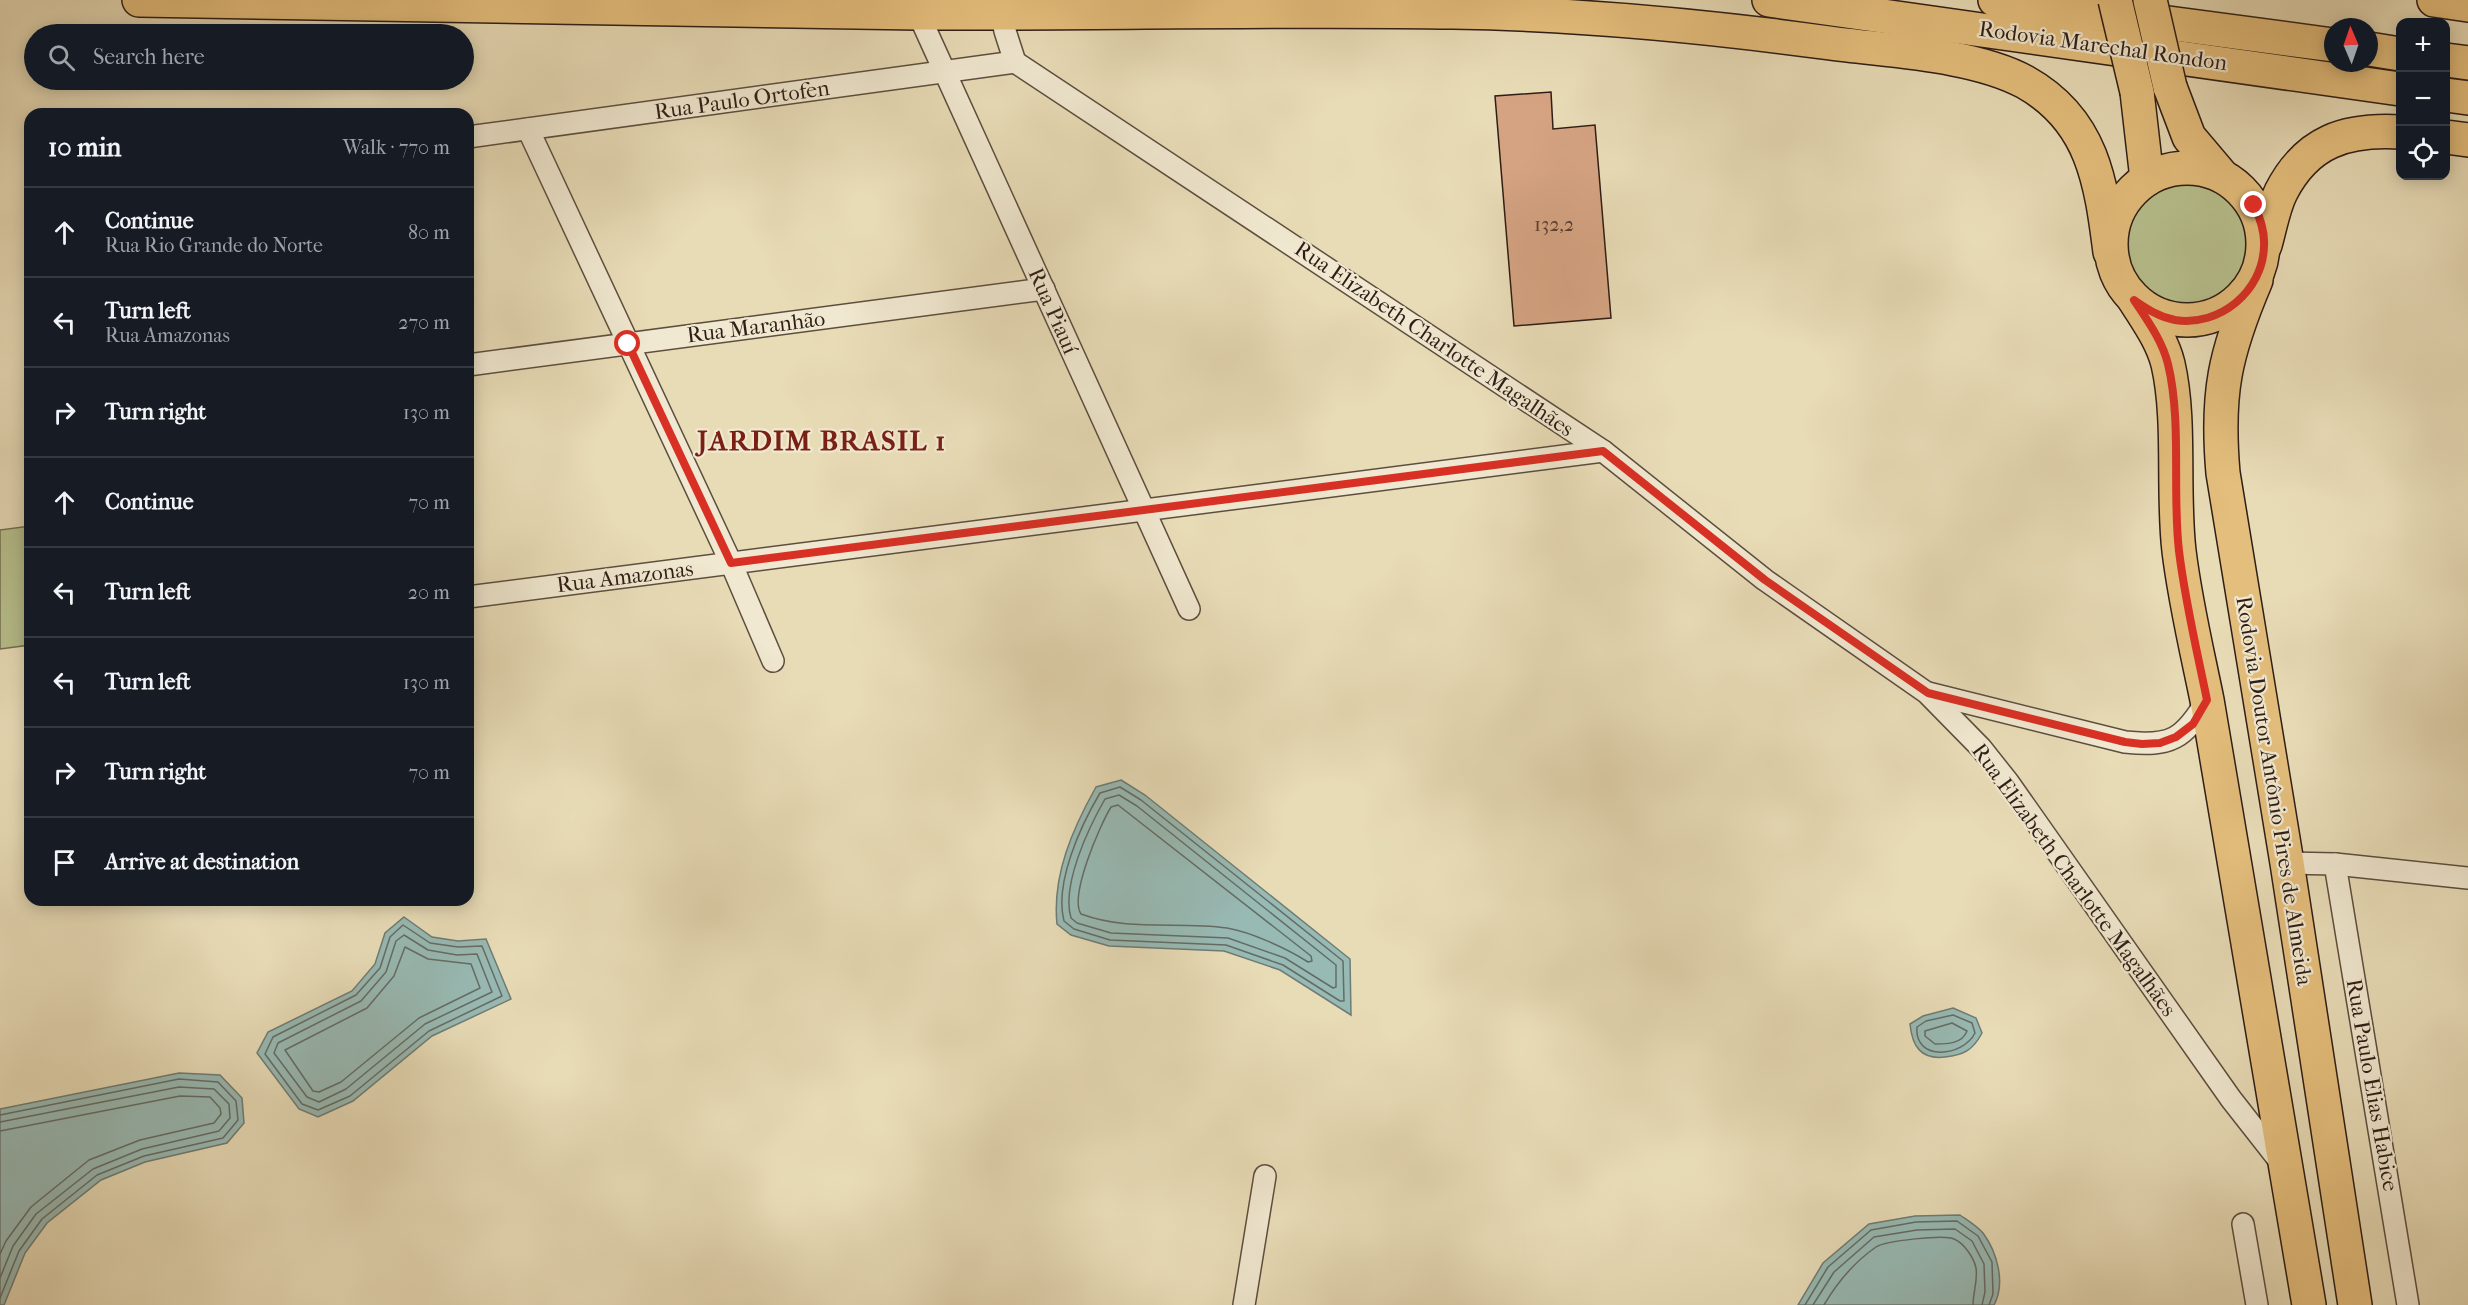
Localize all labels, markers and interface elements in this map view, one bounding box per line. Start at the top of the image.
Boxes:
street label: Rodovia Marechal Rondon [1977,16,2229,76]
north arrow [2324,18,2378,72]
map controls [2396,18,2450,180]
button: + [2396,18,2450,72]
search box [24,24,474,90]
icon: search [45,41,78,74]
text: Search here [93,44,205,70]
button: − [2396,72,2450,126]
street label: Rua Paulo Ortofen [653,75,832,125]
button: locate [2396,126,2450,180]
text: 10 min [48,132,121,163]
text: Walk · 770 m [343,136,450,159]
route end [2240,191,2266,217]
text: Continue [105,208,194,234]
house number: 132,2 [1534,213,1574,236]
icon: ahead [48,216,81,249]
text: 80 m [408,221,450,244]
text: Rua Rio Grande do Norte [105,234,323,257]
street label: Rua Elizabeth Charlotte Magalhães [1290,236,1578,442]
street label: Rua Piauí [1022,264,1084,359]
text: Turn left [105,298,191,324]
icon: left [48,306,81,339]
street label: Rua Maranhão [685,306,827,348]
text: 270 m [398,311,450,334]
text: Rua Amazonas [105,324,230,347]
route start [614,330,640,356]
icon: right [48,396,81,429]
text: Turn right [105,399,206,425]
text: 130 m [403,401,450,424]
district label: JARDIM BRASIL 1 [694,424,947,457]
icon: ahead [48,486,81,519]
text: Continue [105,489,194,515]
text: 70 m [408,491,450,514]
street label: Rua Amazonas [555,556,695,598]
icon: left [48,576,81,609]
text: Turn left [105,579,191,605]
text: 20 m [408,581,450,604]
street label: Rodovia Doutor Antônio Pires de Almeida [2230,594,2318,988]
icon: left [48,666,81,699]
text: Turn left [105,669,191,695]
text: 130 m [403,671,450,694]
street label: Rua Elizabeth Charlotte Magalhães [1966,739,2182,1021]
icon: right [48,756,81,789]
text: Turn right [105,759,206,785]
text: 70 m [408,761,450,784]
icon: arrive [48,846,81,879]
text: Arrive at destination [105,849,299,875]
street label: Rua Paulo Elias Habice [2341,977,2404,1193]

